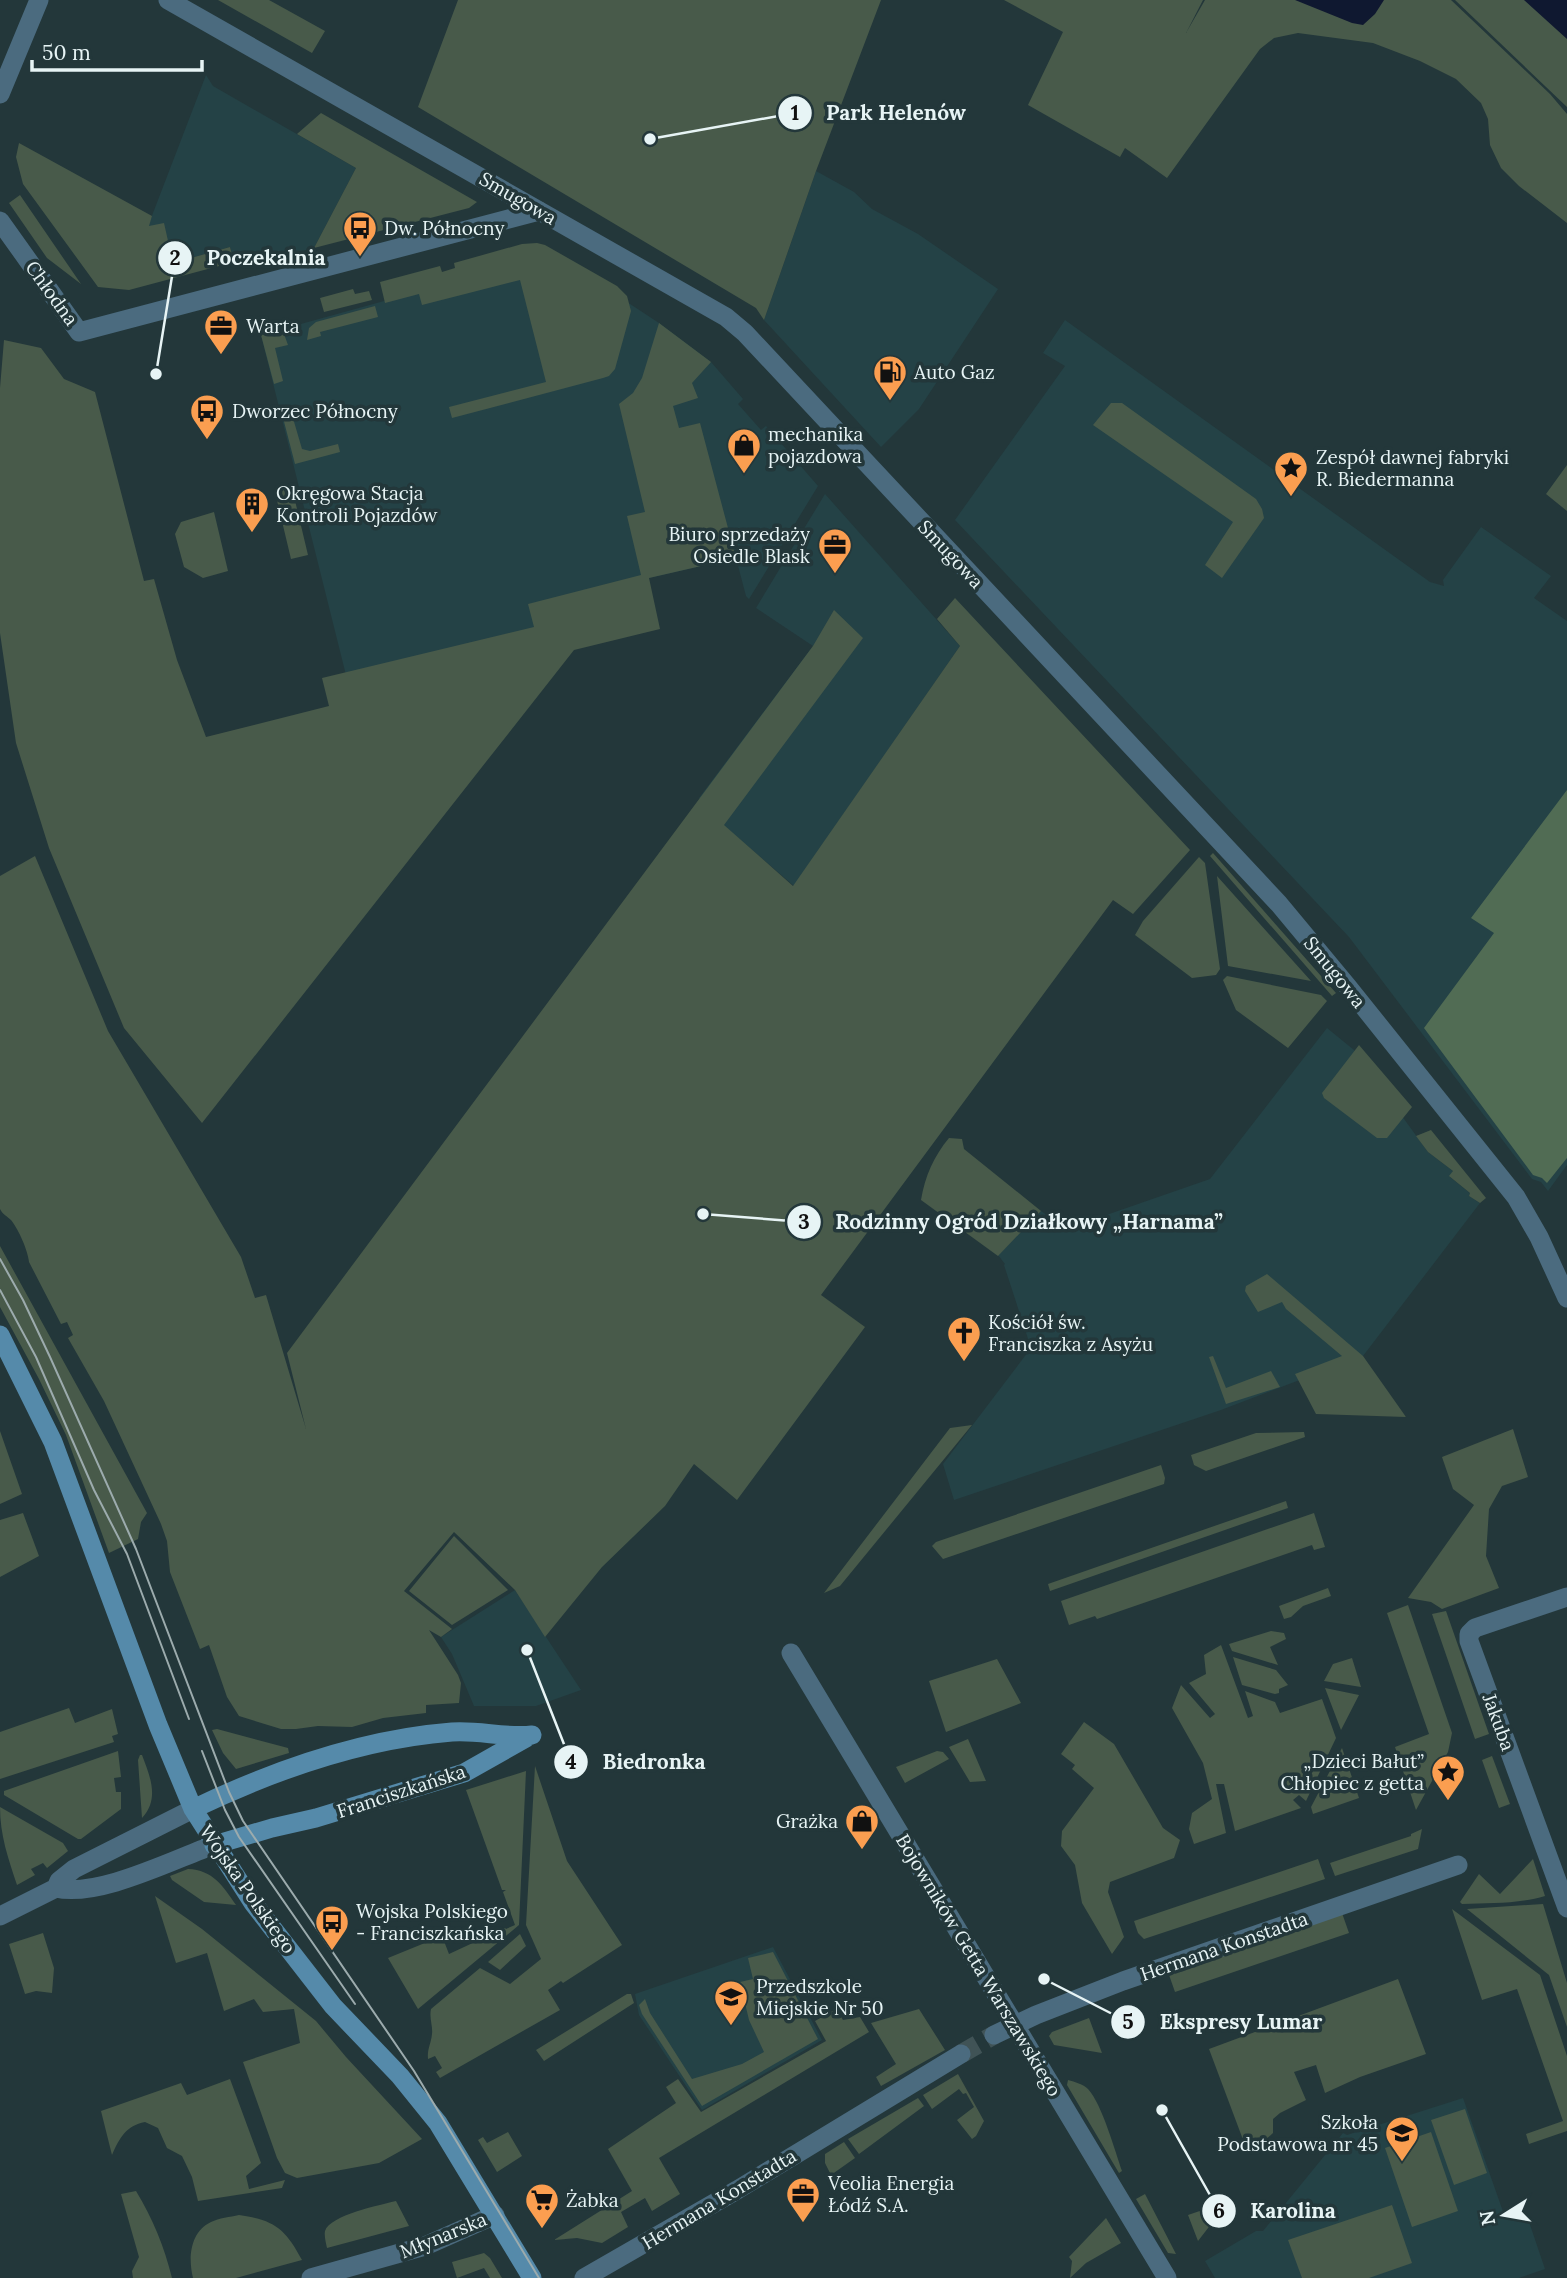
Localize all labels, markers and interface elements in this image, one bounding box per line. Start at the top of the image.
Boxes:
scale bar [32,28,201,72]
text: 50 m [42,39,91,66]
callout: Park Helenów [778,92,980,134]
text: 1 [791,99,799,126]
text: Park Helenów [826,99,966,126]
street label: Smugowa [475,166,561,230]
bus stop icon: Dw. Północny [341,209,379,258]
place label: Dw. Północny [384,216,504,240]
callout: Poczekalnia [158,237,340,279]
text: 2 [169,244,181,271]
text: Poczekalnia [206,244,326,271]
street label: Chłodna [20,256,84,330]
office icon: Warta [202,307,240,356]
place label: Warta [246,314,300,338]
fuel station icon: Auto Gaz [871,353,909,402]
place label: Auto Gaz [913,360,995,384]
bus stop icon: Dworzec Północny [188,392,226,441]
place label: Dworzec Północny [232,399,398,423]
place label: mechanika pojazdowa [768,422,864,468]
shop icon: mechanika pojazdowa [725,426,763,475]
place label: Zespół dawnej fabryki R. Biedermanna [1316,445,1509,491]
place icon: Zespół dawnej fabryki R. Biedermanna [1272,449,1310,498]
place label: Okręgowa Stacja Kontroli Pojazdów [276,481,438,527]
building icon: Okręgowa Stacja Kontroli Pojazdów [233,485,271,534]
street label: Smugowa [913,515,989,593]
place label: Biuro sprzedaży Osiedle Blask [668,522,811,568]
office icon: Biuro sprzedaży Osiedle Blask [816,526,854,575]
street label: Smugowa [1299,931,1371,1013]
callout: Rodzinny Ogród Działkowy „Harnama” [786,1201,1237,1243]
text: 3 [798,1208,810,1235]
text: Rodzinny Ogród Działkowy „Harnama” [835,1208,1223,1235]
place label: Kościół św. Franciszka z Asyżu [988,1310,1153,1356]
church icon: Kościół św. Franciszka z Asyżu [945,1314,983,1363]
street label: Jakuba [1477,1689,1520,1754]
callout: Biedronka [554,1741,720,1783]
text: 4 [565,1748,577,1775]
text: Biedronka [603,1748,705,1775]
place label: „Dzieci Bałut” Chłopiec z getta [1281,1749,1424,1795]
place icon: „Dzieci Bałut” Chłopiec z getta [1429,1753,1467,1802]
street label: Franciszkańska [334,1759,469,1823]
shop icon: Grażka [843,1802,881,1851]
place label: Grażka [776,1809,838,1833]
street label: Wojska Polskiego [195,1820,301,1958]
street label: Bojowników Getta Warszawskiego [891,1829,1067,2101]
place label: Wojska Polskiego - Franciszkańska [356,1899,508,1945]
bus stop icon: Wojska Polskiego - Franciszkańska [313,1903,351,1952]
street label: Hermana Konstadta [1137,1906,1311,1986]
place label: Przedszkole Miejskie Nr 50 [756,1974,884,2020]
school or university icon: Przedszkole Miejskie Nr 50 [712,1978,750,2027]
callout: Ekspresy Lumar [1111,2001,1337,2043]
text: 5 [1122,2008,1134,2035]
text: Ekspresy Lumar [1160,2008,1322,2035]
place label: Szkoła Podstawowa nr 45 [1217,2110,1378,2156]
school or university icon: Szkoła Podstawowa nr 45 [1383,2114,1421,2163]
street label: Hermana Konstadta [637,2143,801,2255]
place label: Veolia Energia Łódź S.A. [827,2171,954,2217]
office icon: Veolia Energia Łódź S.A. [784,2175,822,2224]
north arrow [1469,2180,1539,2250]
supermarket icon: Żabka [523,2181,561,2230]
place label: Żabka [566,2188,619,2212]
callout: Karolina [1201,2190,1350,2232]
text: 6 [1213,2197,1225,2224]
text: Karolina [1250,2197,1336,2224]
street label: Młynarska [396,2207,490,2263]
text: N [1474,2208,1500,2228]

